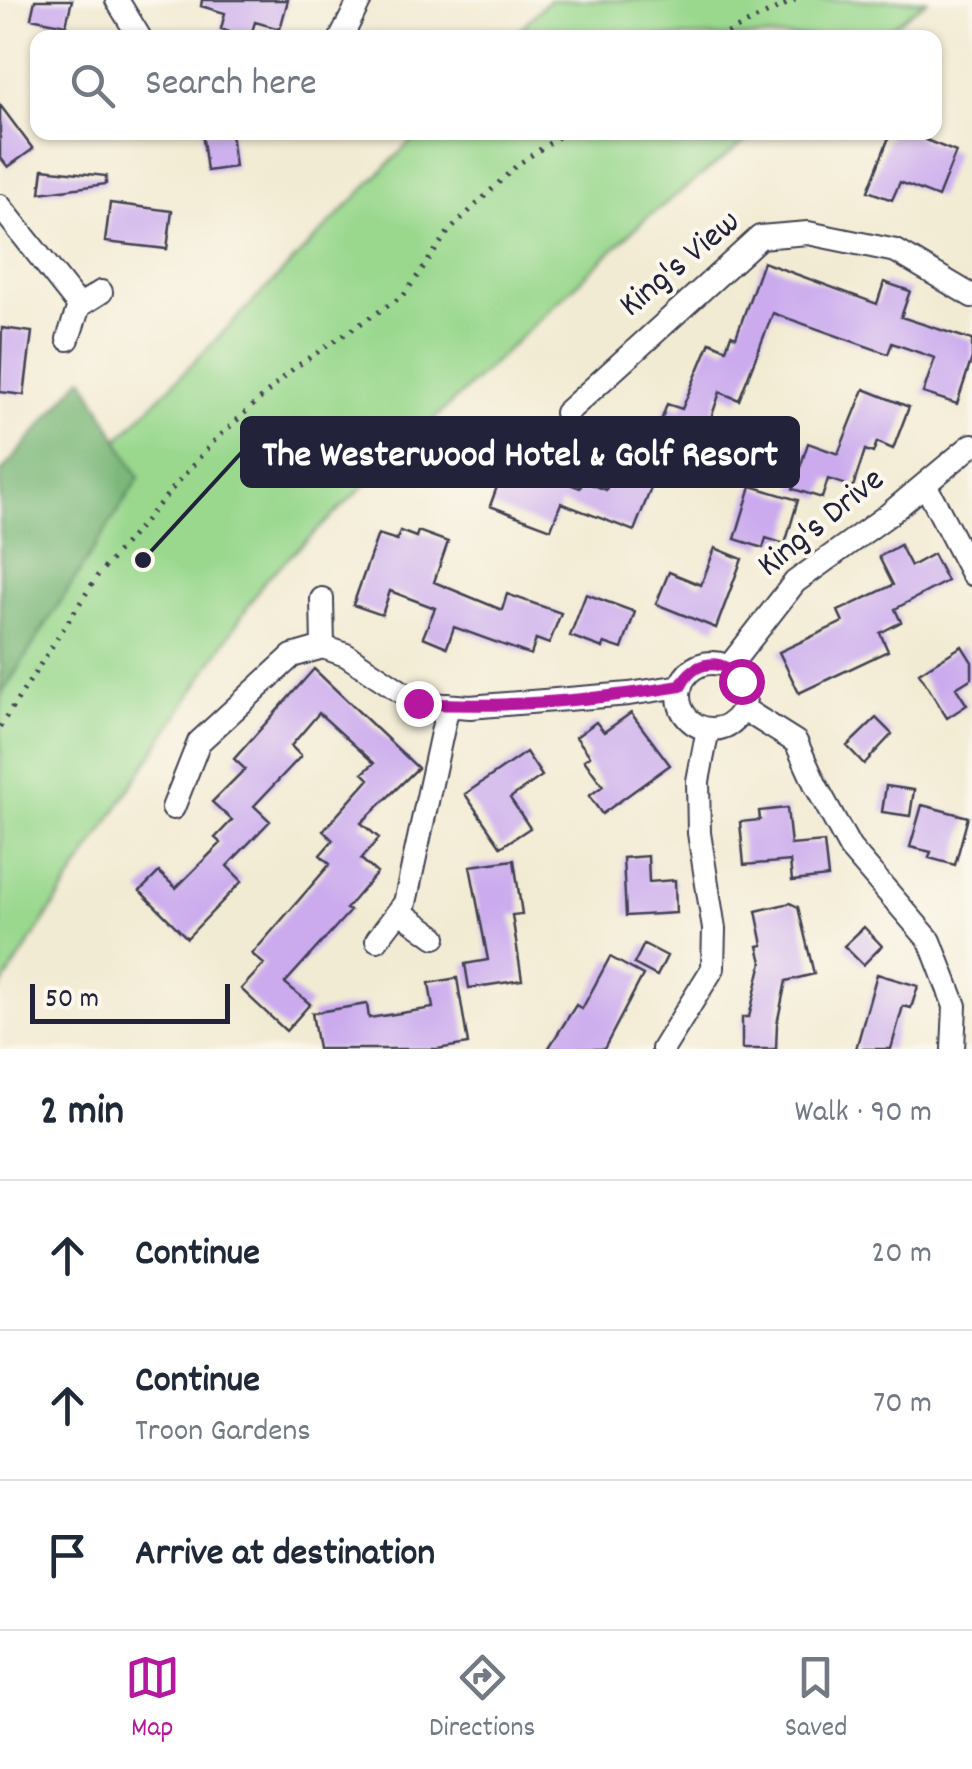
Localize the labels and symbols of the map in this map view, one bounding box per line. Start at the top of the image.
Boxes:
street label: King's View [609,199,753,331]
callout: The Westerwood Hotel & Golf Resort [242,418,798,486]
text: The Westerwood Hotel & Golf Resort [262,430,778,485]
street label: King's Drive [748,457,896,591]
route start [719,659,765,705]
route end [396,681,442,727]
scale bar [30,979,230,1024]

